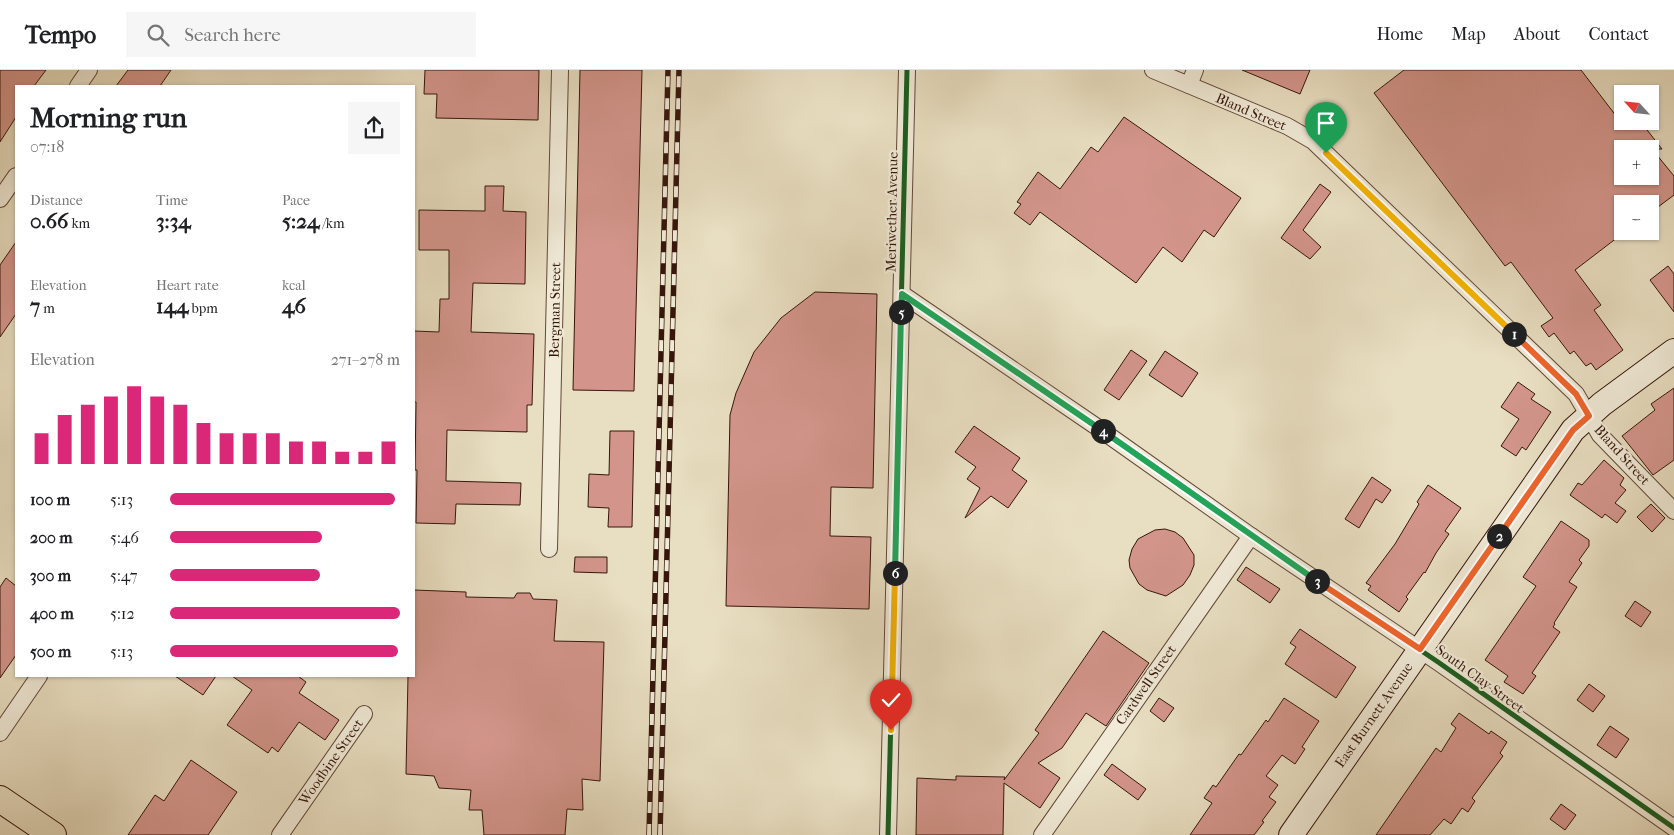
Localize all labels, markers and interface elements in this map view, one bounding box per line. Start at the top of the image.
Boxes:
search box [126,12,476,57]
text: Tempo [25,21,96,49]
icon: search [144,21,172,49]
text: Search here [184,24,281,46]
text: Home [1376,24,1423,45]
text: Map [1451,24,1486,45]
text: About [1514,24,1560,45]
text: Contact [1588,24,1649,45]
north arrow [1614,85,1659,130]
map controls [1614,85,1659,240]
street label: Bland Street [1213,90,1289,134]
text: Morning run [30,101,187,134]
button: share [348,102,400,154]
pin [1305,102,1347,153]
icon: arrive [1312,109,1340,137]
text: 07:18 [30,137,64,156]
button: + [1614,140,1659,185]
street label: Meriwether Avenue [882,152,902,272]
text: Distance [30,192,83,209]
text: Time [156,192,188,209]
text: Pace [282,192,310,209]
button: − [1614,195,1659,240]
text: 0.66 [30,209,68,233]
text: 3:34 [156,209,191,233]
text: 5:24 [282,209,319,233]
text: km [68,215,90,232]
text: /km [319,215,345,232]
street label: Bergman Street [546,262,564,358]
text: Elevation [30,277,87,294]
text: Heart rate [156,277,219,294]
text: kcal [282,277,306,294]
text: 7 [30,294,40,318]
text: 144 [156,294,188,318]
text: 46 [282,294,306,318]
text: m [40,300,55,317]
text: bpm [188,300,218,317]
pin: 5 [888,300,914,324]
text: 5 [898,304,905,321]
pin: 1 [1502,322,1526,346]
text: 1 [1512,326,1517,343]
text: Elevation [30,350,95,369]
text: 271–278 m [331,350,400,369]
pin: 4 [1090,418,1116,444]
street label: Bland Street [1591,421,1653,489]
text: 4 [1099,423,1108,440]
text: 100 m [30,490,70,509]
text: 5:13 [110,490,133,509]
pin: 2 [1486,524,1512,548]
text: 200 m [30,528,73,547]
text: 5:46 [110,528,139,547]
text: 2 [1496,528,1503,545]
pin: 6 [882,560,908,586]
text: 6 [892,565,899,582]
text: 300 m [30,566,71,585]
text: 5:47 [110,566,138,585]
pin: 3 [1304,568,1330,594]
text: 3 [1315,573,1320,590]
text: 400 m [30,604,74,623]
text: 5:12 [110,604,135,623]
street label: South Clay Street [1433,641,1527,717]
text: 500 m [30,642,71,661]
text: 5:13 [110,642,133,661]
street label: Cardwell Street [1112,642,1180,728]
street label: East Burnett Avenue [1331,659,1417,771]
pin [870,679,912,730]
icon: check [877,686,905,714]
street label: Woodbine Street [295,716,367,809]

